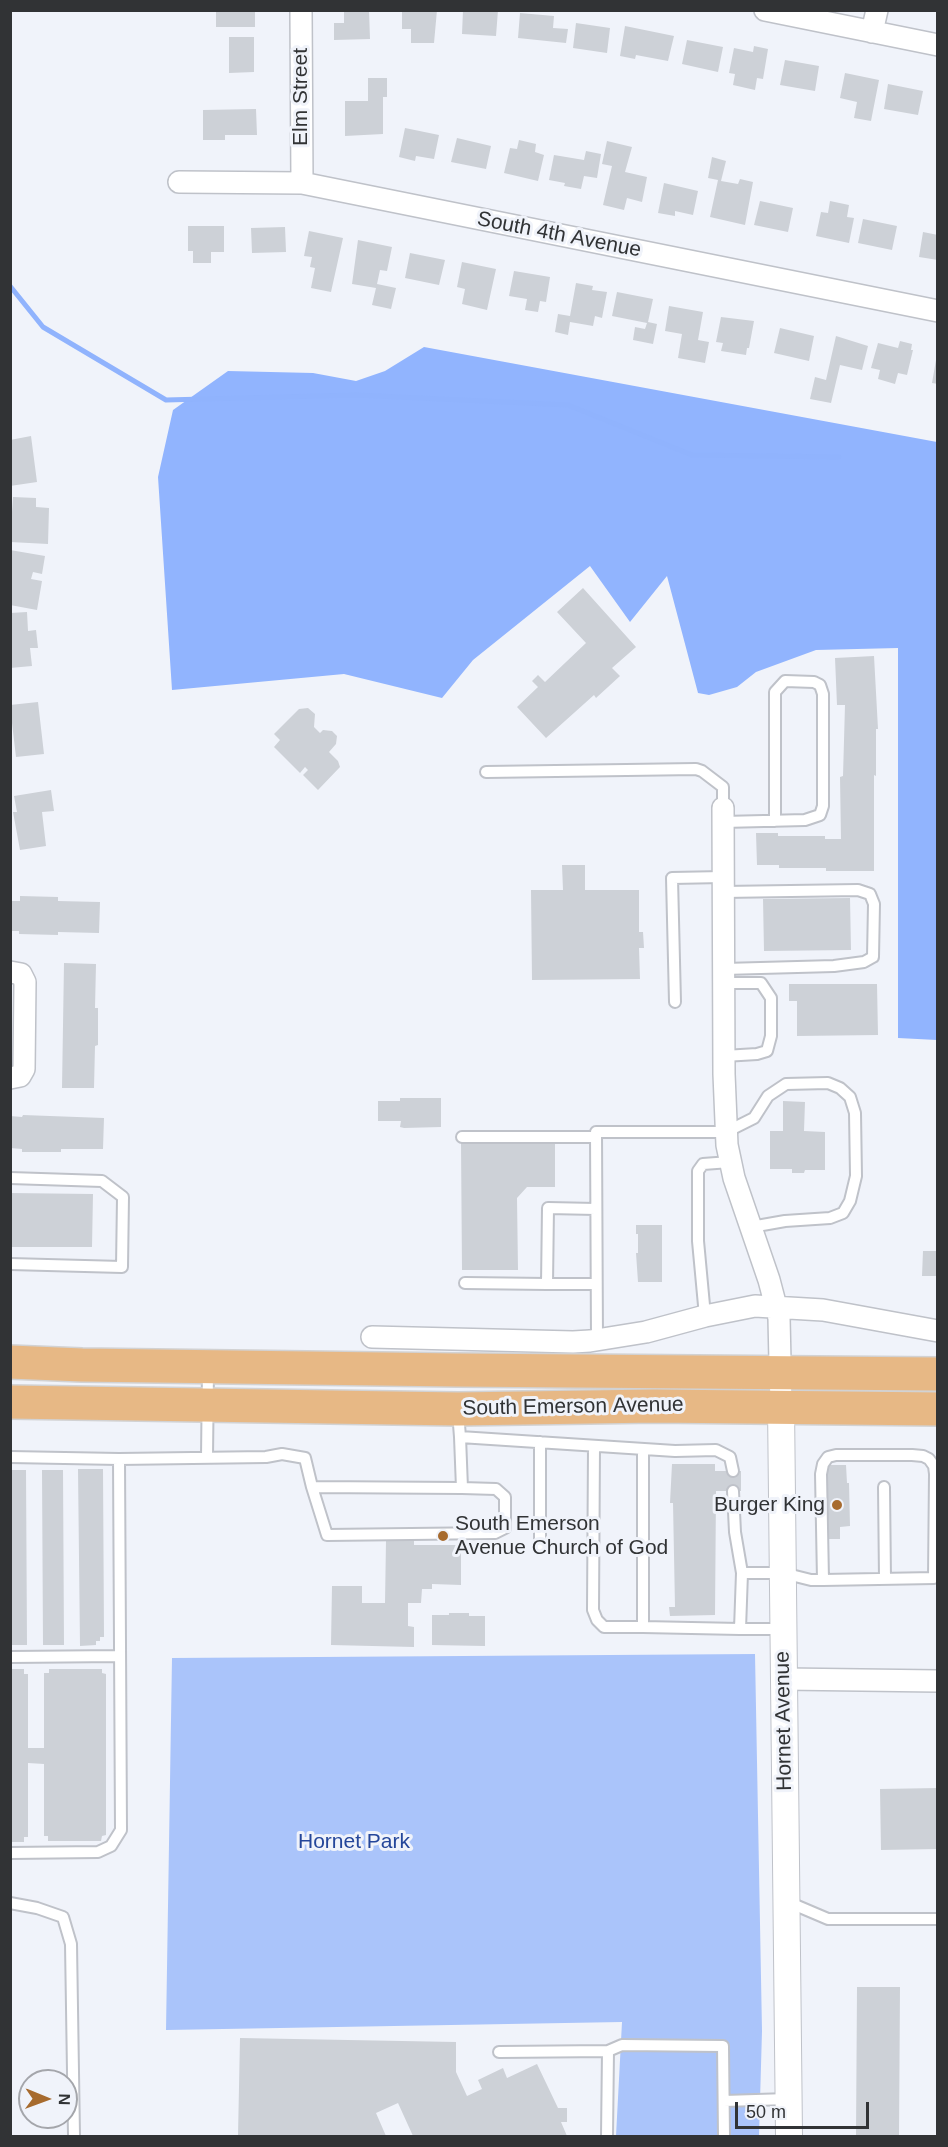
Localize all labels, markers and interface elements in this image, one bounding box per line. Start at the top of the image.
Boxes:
street label: Elm Street [288,48,314,146]
street label: South 4th Avenue [475,207,643,263]
street label: South Emerson Avenue [462,1392,684,1422]
place label: Burger King [714,1492,825,1518]
marker: Burger King [830,1498,844,1512]
place label: South Emerson Avenue Church of God [455,1511,668,1561]
marker: South Emerson Avenue Church of God [436,1529,450,1543]
street label: Hornet Avenue [770,1651,798,1791]
park label: Hornet Park [298,1829,410,1855]
north arrow [18,2069,78,2129]
scale bar [738,2090,872,2128]
text: N [56,2093,73,2105]
text: 50 m [746,2102,786,2122]

